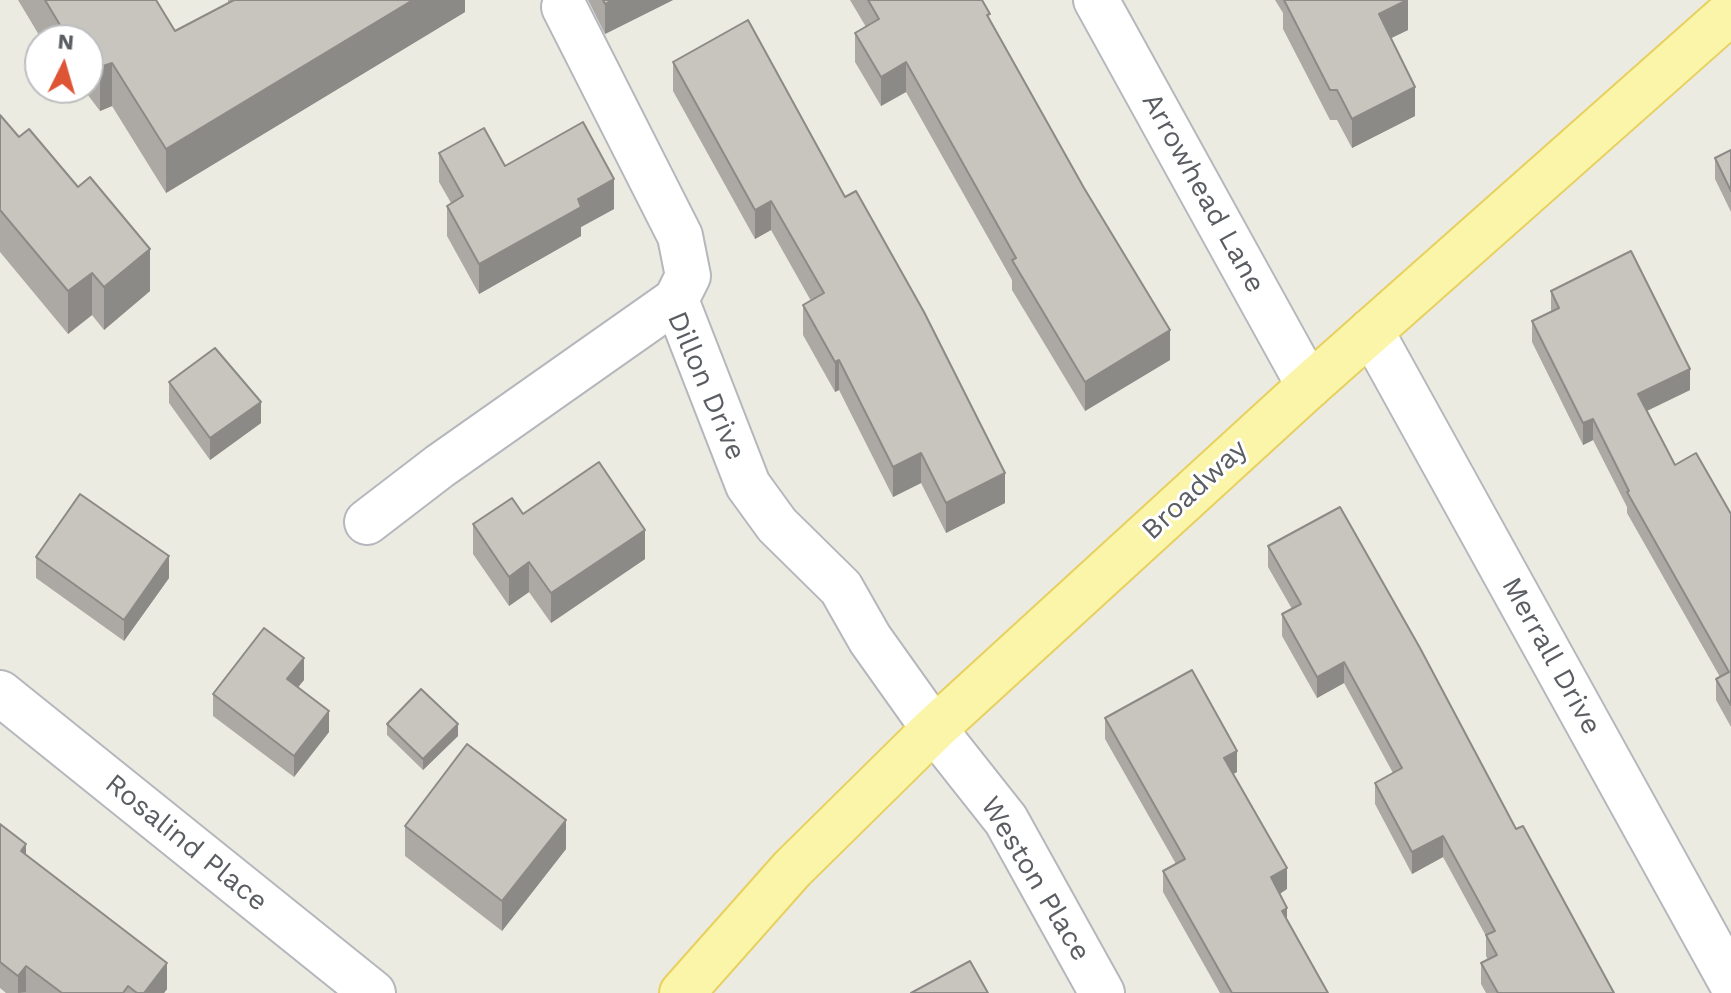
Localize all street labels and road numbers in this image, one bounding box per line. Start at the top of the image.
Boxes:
street label: Arrowhead Lane [1134,87,1272,299]
street label: Dillon Drive [660,307,752,465]
street label: Broadway [1135,433,1255,547]
street label: Merrall Drive [1494,572,1608,740]
street label: Rosalind Place [98,767,274,919]
street label: Weston Place [973,791,1097,967]

